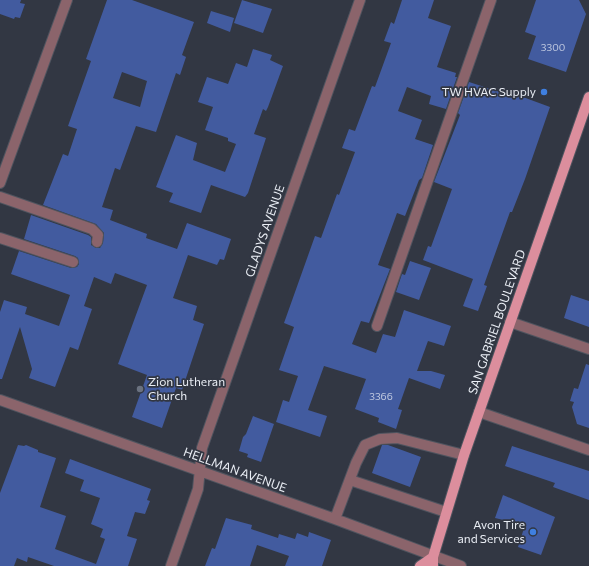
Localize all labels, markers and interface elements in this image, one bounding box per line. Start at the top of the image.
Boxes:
house number: 3300 [541,41,565,53]
place label: TW HVAC Supply [442,84,536,98]
marker: TW HVAC Supply [539,87,549,97]
street label: GLADYS AVENUE [242,183,286,279]
street label: SAN GABRIEL BOULEVARD [465,247,527,396]
place label: Zion Lutheran Church [148,374,225,402]
marker: Zion Lutheran Church [135,384,145,394]
house number: 3366 [369,390,393,402]
street label: HELLMAN AVENUE [182,444,289,494]
place label: Avon Tire and Services [457,517,525,545]
marker: Avon Tire and Services [528,527,538,537]

